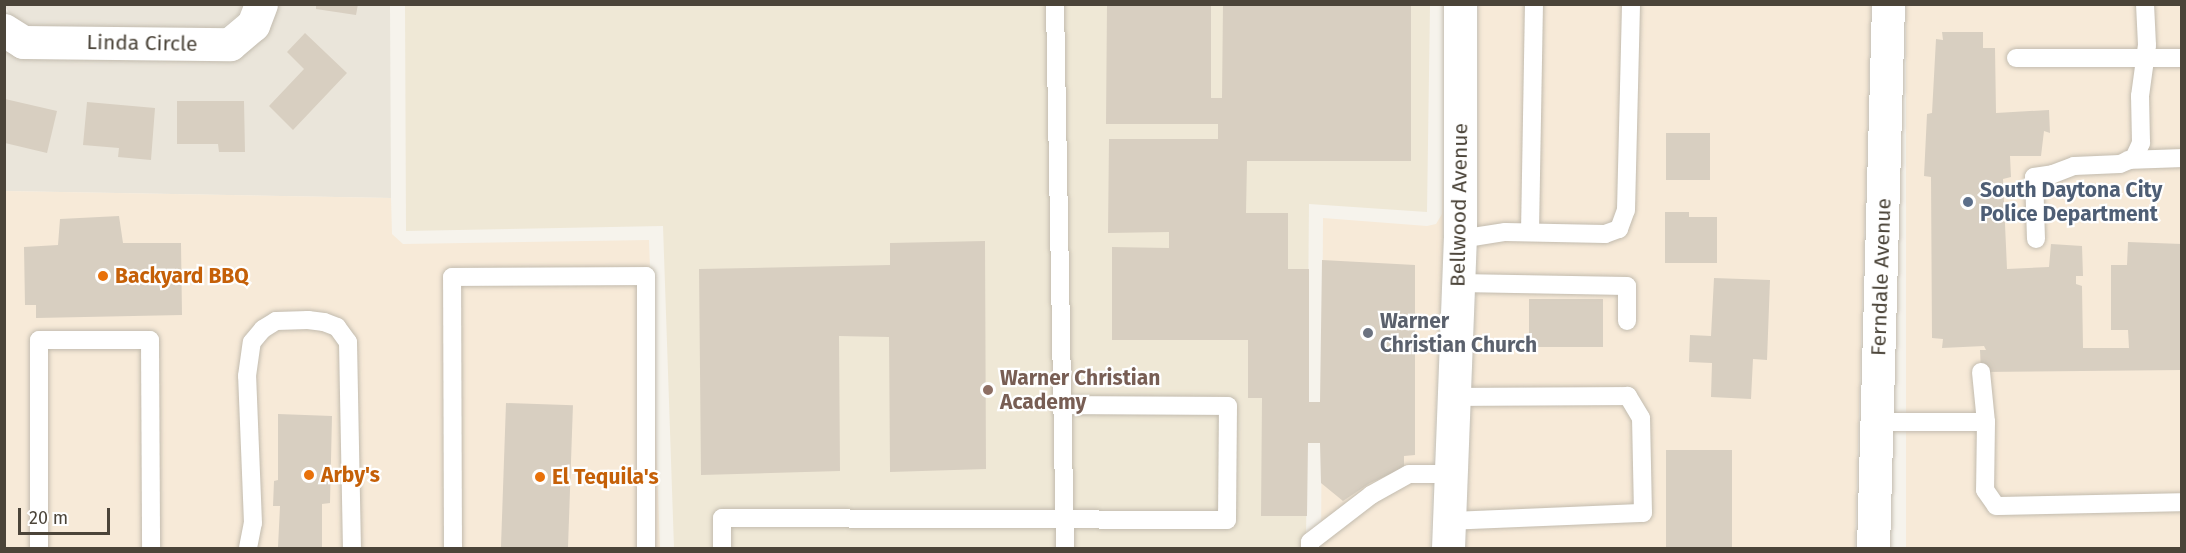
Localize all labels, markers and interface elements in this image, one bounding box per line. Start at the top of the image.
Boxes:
street label: Linda Circle [86,29,198,57]
street label: Bellwood Avenue [1445,123,1473,287]
place label: South Daytona City Police Department [1980,177,2162,227]
marker: South Daytona City Police Department [1961,195,1975,209]
street label: Ferndale Avenue [1866,198,1896,356]
place label: Backyard BBQ [115,263,249,289]
marker: Backyard BBQ [96,269,110,283]
place label: Warner Christian Church [1380,308,1537,358]
marker: Warner Christian Church [1361,326,1375,340]
place label: Warner Christian Academy [1000,365,1160,415]
marker: Warner Christian Academy [981,383,995,397]
place label: Arby's [321,462,380,488]
place label: El Tequila's [552,464,659,490]
marker: Arby's [302,468,316,482]
marker: El Tequila's [533,470,547,484]
scale bar [21,496,112,534]
text: 20 m [29,507,68,529]

